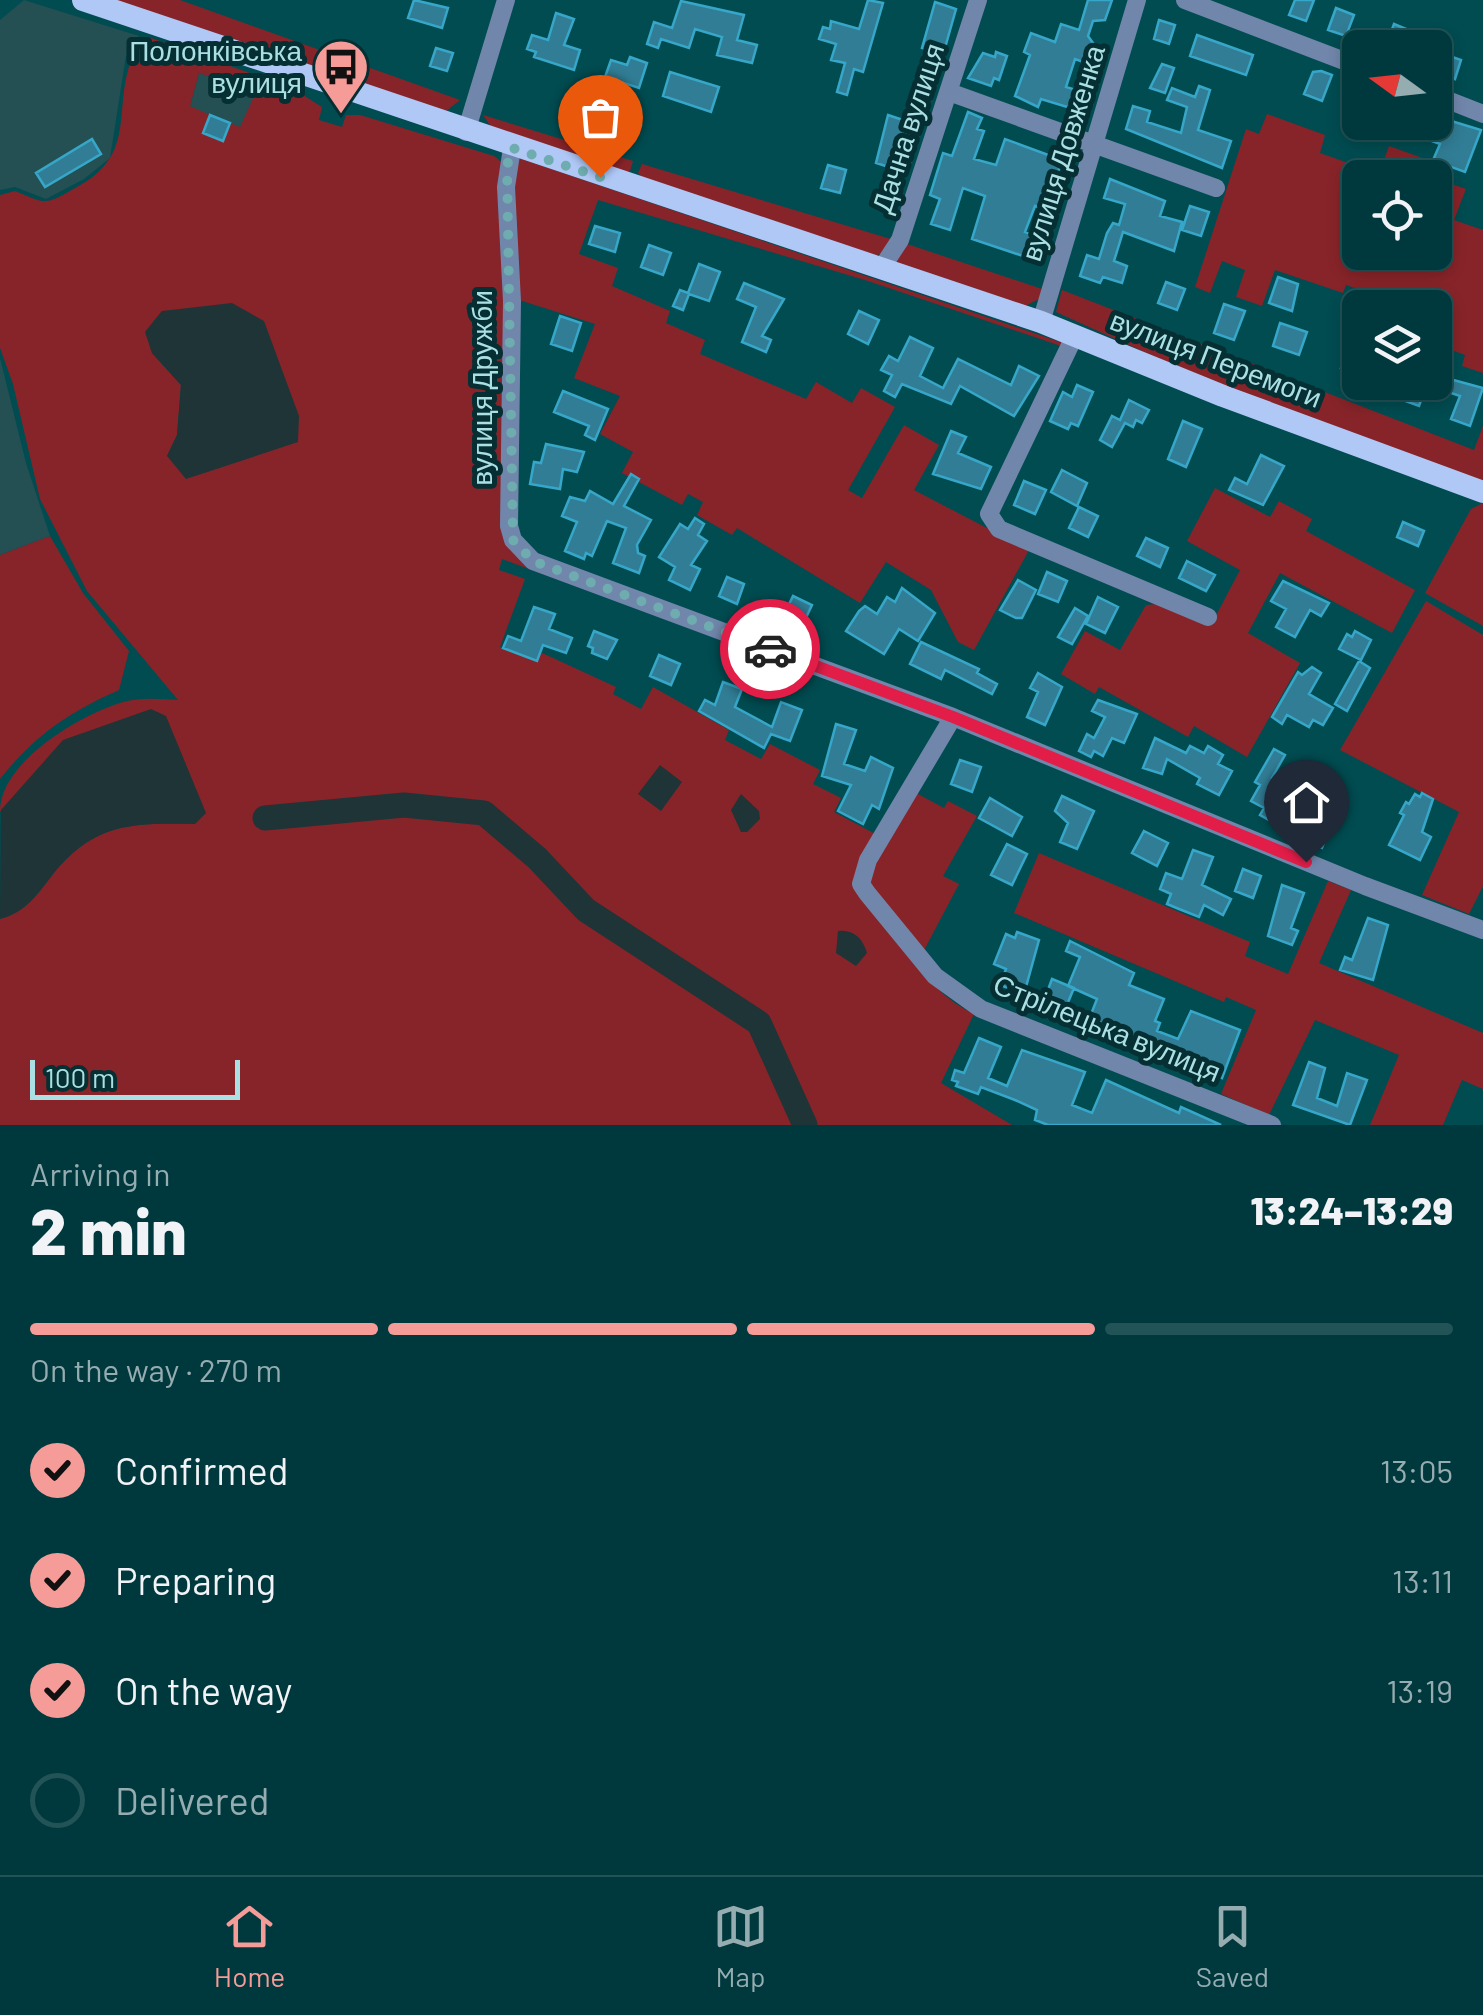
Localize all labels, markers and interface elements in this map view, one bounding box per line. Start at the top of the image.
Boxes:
north arrow [1342,30,1452,140]
map controls [1342,30,1452,400]
place label: Полонківська вулиця [129,33,302,99]
bus stop icon: Полонківська вулиця [311,37,371,116]
street label: Дачна вулиця [864,39,950,217]
street label: вулиця Довженка [1013,40,1111,265]
pin [558,75,643,178]
icon: bag [573,90,628,145]
button: locate [1342,160,1452,270]
street label: вулиця Дружби [464,290,498,486]
button: layers [1342,290,1452,400]
street label: вулиця Перемоги [1106,302,1327,414]
courier [720,599,820,699]
icon: car [743,622,798,677]
pin [1264,760,1349,863]
icon: home [1279,775,1334,830]
street label: Стрілецька вулиця [989,966,1226,1088]
scale bar [30,1055,240,1100]
text: 100 m [45,1060,115,1094]
text: Arriving in [30,1154,170,1192]
text: 13:24–13:29 [1250,1187,1453,1233]
text: 2 min [30,1190,187,1268]
text: On the way · 270 m [30,1350,282,1388]
icon: check [30,1443,85,1498]
text: Confirmed [115,1447,288,1493]
text: 13:05 [1380,1451,1453,1489]
icon: check [30,1553,85,1608]
text: Preparing [115,1557,276,1603]
text: 13:11 [1392,1561,1453,1599]
icon: check [30,1663,85,1718]
text: On the way [115,1667,292,1713]
text: 13:19 [1387,1671,1453,1709]
text: Delivered [115,1777,269,1823]
tab: Home [214,1899,285,1993]
tab: Map [713,1899,768,1993]
tab: Saved [1196,1899,1269,1993]

